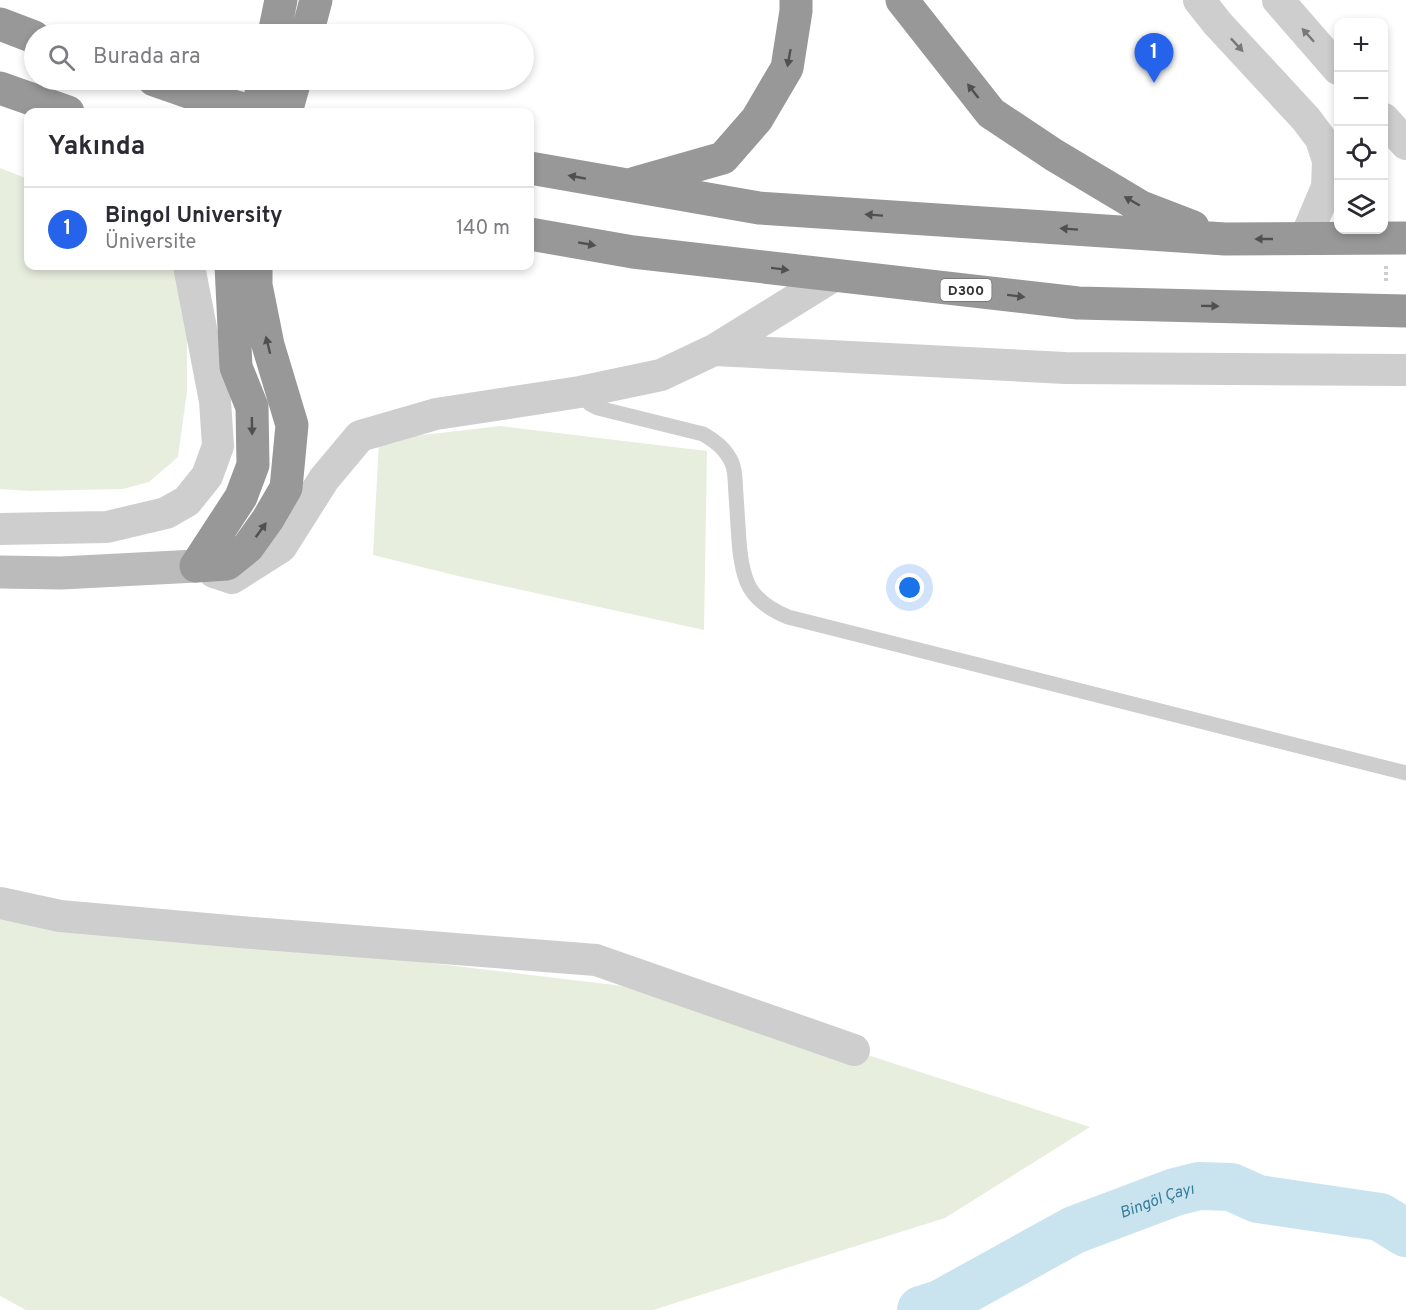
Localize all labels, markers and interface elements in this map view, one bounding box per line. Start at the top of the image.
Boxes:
map controls [1334,18,1388,234]
button: + [1334,18,1388,72]
search box [24,24,534,90]
one-way arrow [1302,28,1315,43]
pin: 1 [1134,34,1174,83]
one-way arrow [1230,37,1244,52]
icon: search [45,41,78,74]
text: Burada ara [93,44,201,71]
one-way arrow [784,48,793,67]
button: − [1334,72,1388,126]
one-way arrow [967,83,980,99]
button: locate [1334,126,1388,180]
text: Yakında [48,131,145,164]
one-way arrow [568,172,587,181]
button: layers [1334,180,1388,234]
one-way arrow [1124,196,1140,207]
text: Bingol University [105,203,282,230]
one-way arrow [865,211,884,220]
text: 1 [64,216,72,242]
text: 140 m [456,216,510,242]
one-way arrow [1059,224,1078,233]
text: Üniversite [105,230,196,256]
one-way arrow [1254,234,1273,244]
one-way arrow [578,240,597,249]
one-way arrow [771,264,790,274]
road number: D300 [940,279,992,301]
one-way arrow [1006,291,1025,301]
one-way arrow [1201,301,1220,311]
one-way arrow [263,336,273,355]
one-way arrow [247,416,257,435]
one-way arrow [254,522,266,537]
your location [895,573,924,602]
water label: Bingöl Çayı [1117,1179,1197,1224]

